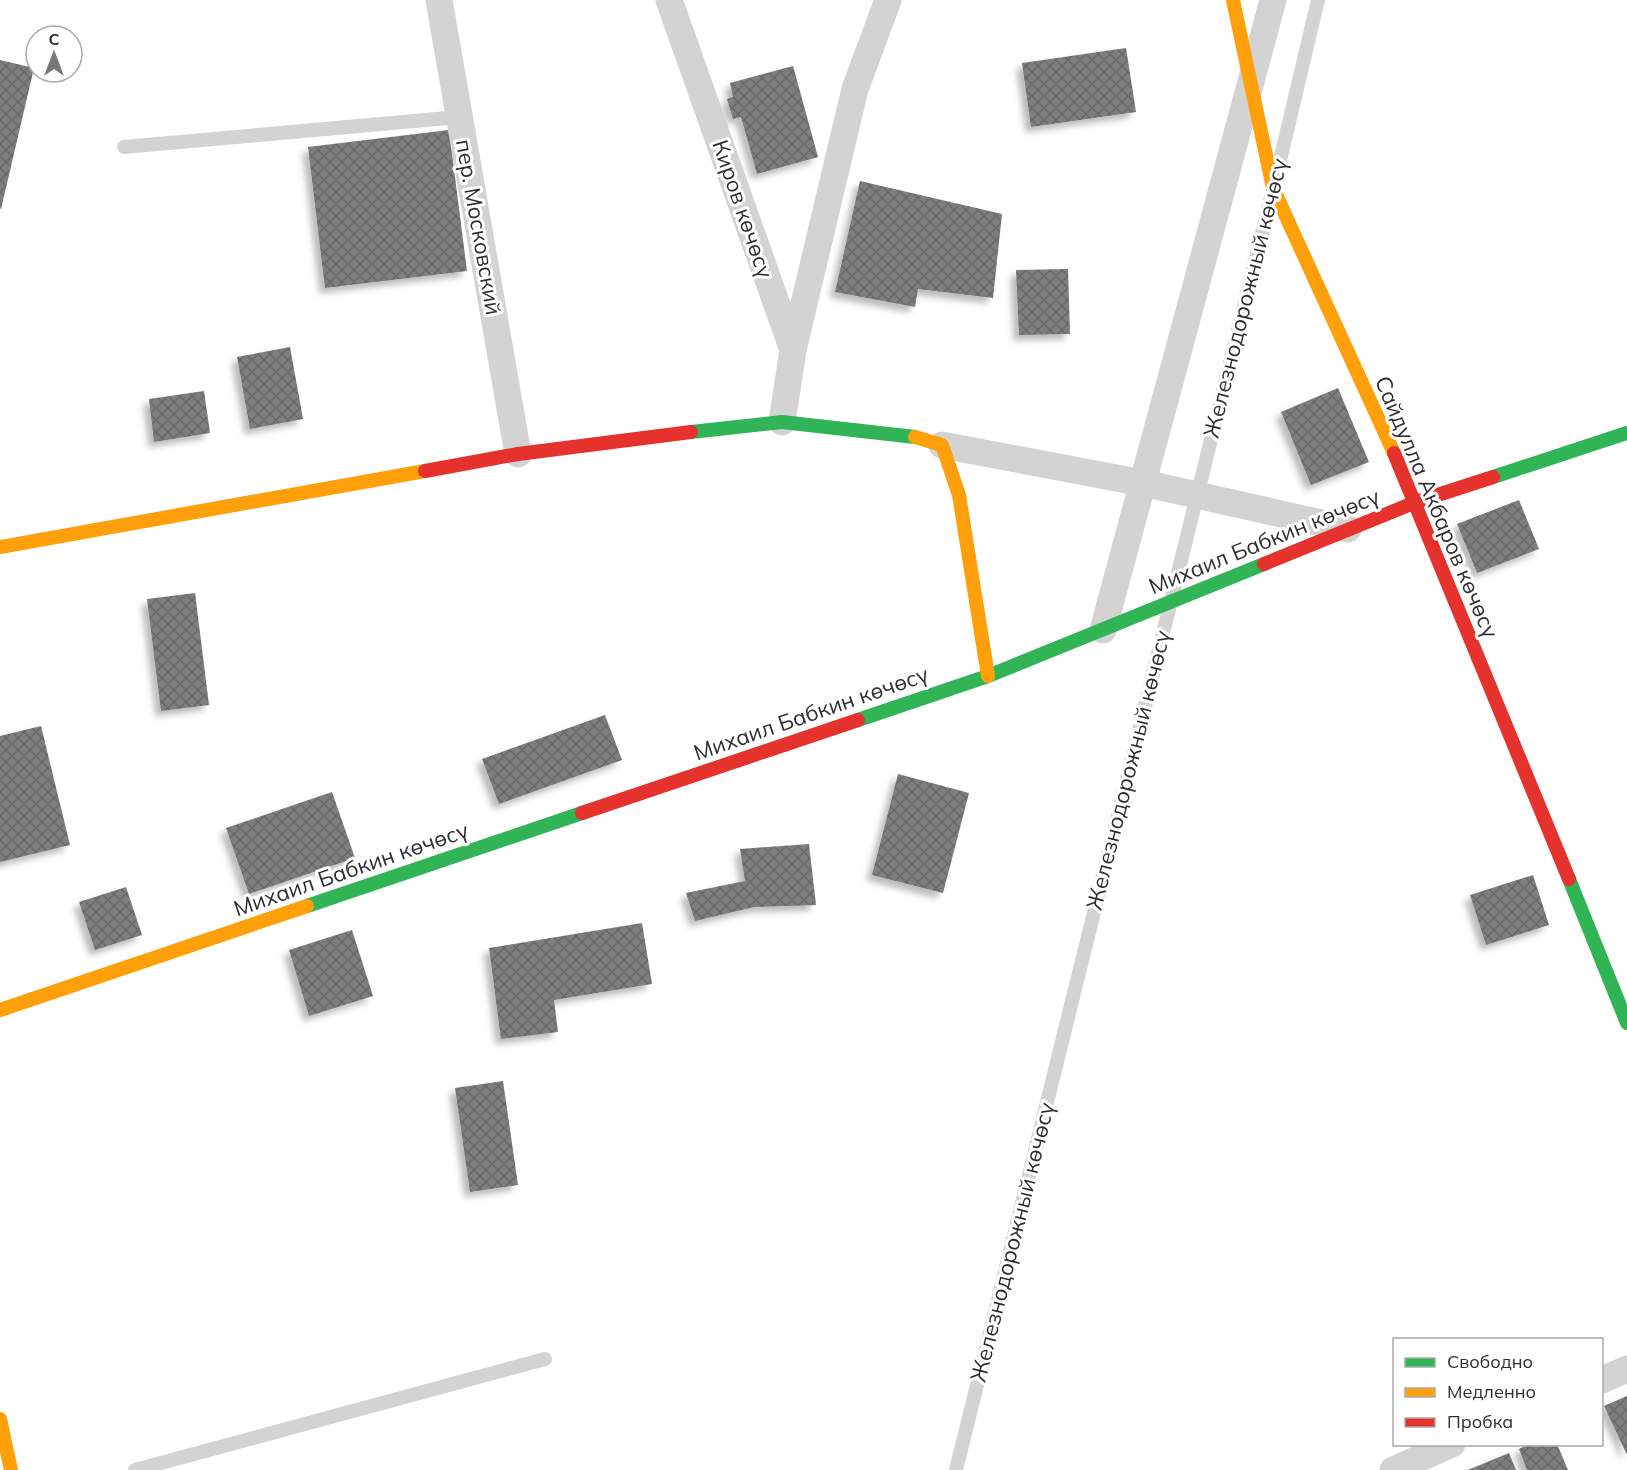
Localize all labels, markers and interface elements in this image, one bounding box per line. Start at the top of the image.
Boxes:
north arrow [24,24,84,84]
text: С [49,29,60,49]
street label: Киров көчөсү [706,136,780,282]
street label: пер. Московский [450,137,508,317]
street label: Железнодорожный көчөсү [1197,155,1293,441]
street label: Сайдулла Акбаров көчөсү [1369,372,1505,642]
street label: Михаил Бабкин көчөсү [1144,482,1384,600]
street label: Железнодорожный көчөсү [1080,627,1176,913]
street label: Михаил Бабкин көчөсү [690,660,932,766]
street label: Михаил Бабкин көчөсү [230,816,472,922]
street label: Железнодорожный көчөсү [964,1099,1060,1385]
legend [1393,1338,1603,1446]
text: Свободно [1447,1350,1533,1373]
text: Медленно [1447,1380,1536,1403]
text: Пробка [1447,1410,1513,1433]

